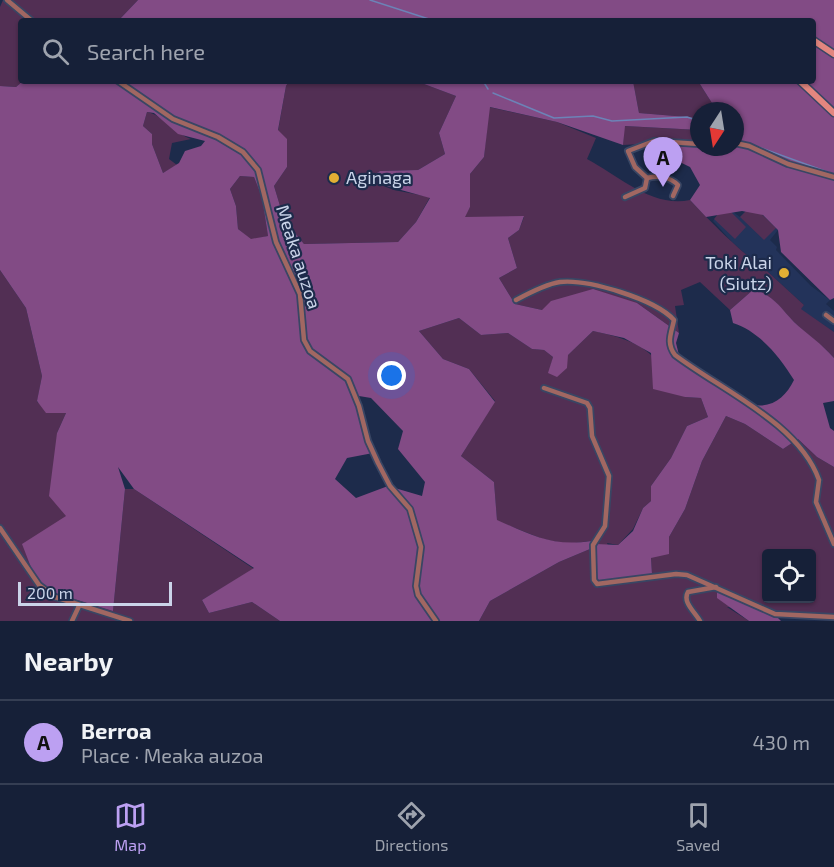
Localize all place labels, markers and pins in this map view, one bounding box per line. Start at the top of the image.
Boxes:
pin: A [644,138,682,187]
place label: Aginaga [346,166,412,188]
marker: Aginaga [327,171,341,185]
place label: Toki Alai (Siutz) [705,251,772,294]
marker: Toki Alai (Siutz) [777,266,791,280]

